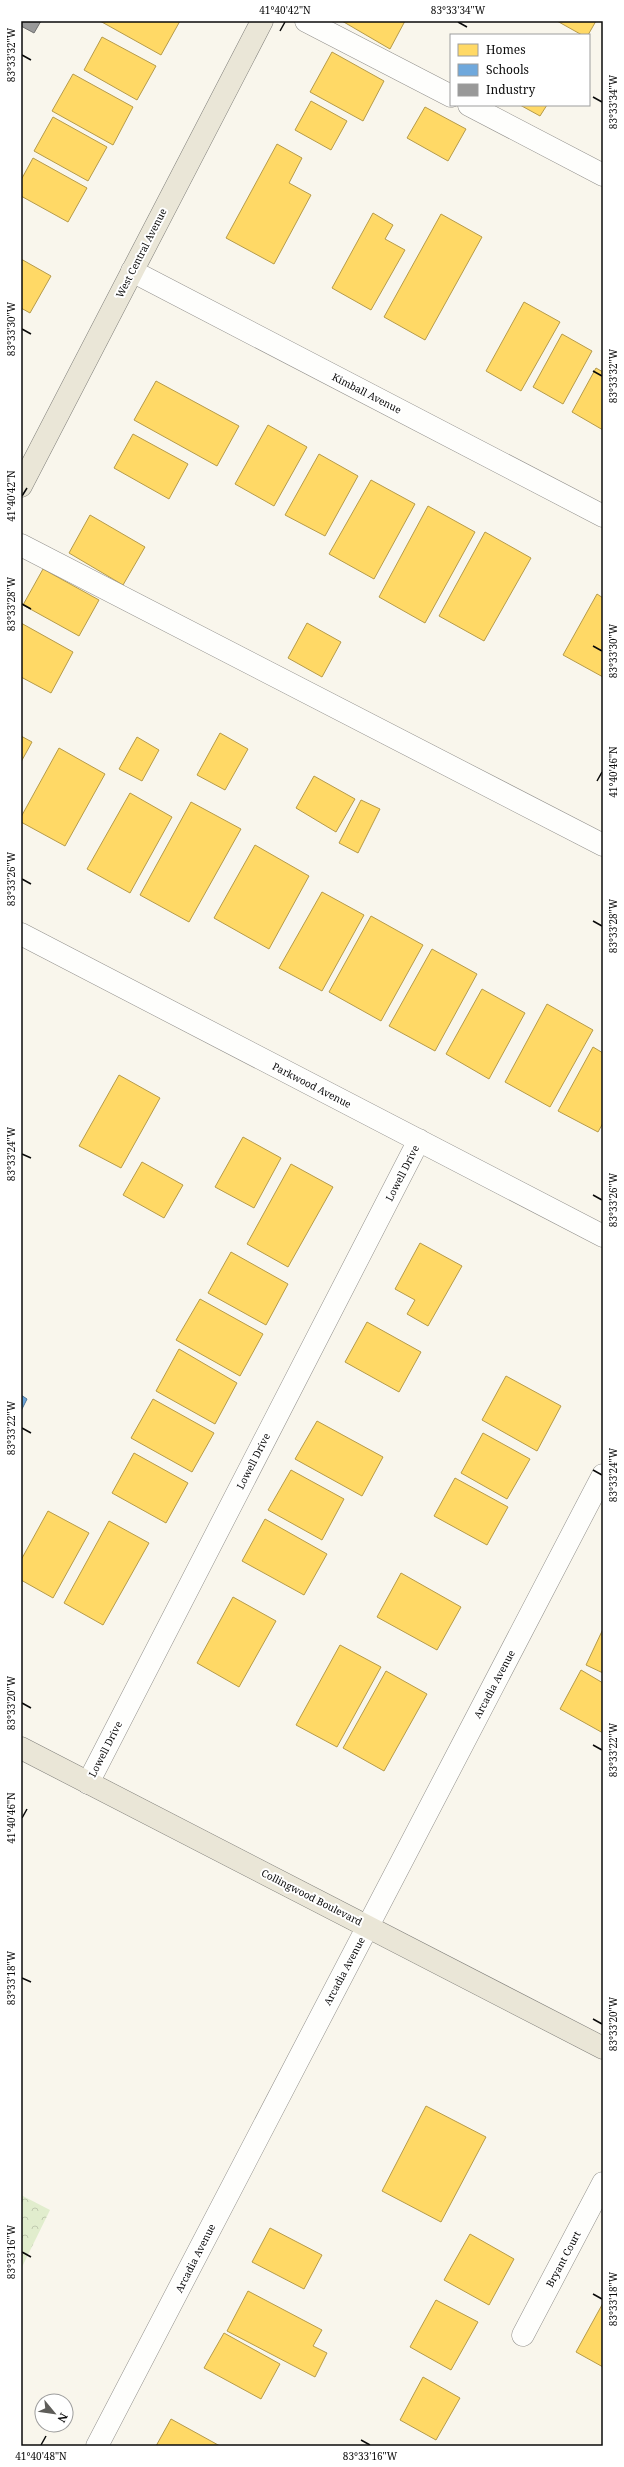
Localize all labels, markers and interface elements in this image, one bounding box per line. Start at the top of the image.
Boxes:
text: 41°40'42"N [259,3,311,17]
text: 83°33'34"W [431,3,486,17]
text: 83°33'32"W [4,27,18,82]
legend [450,34,590,106]
text: Homes [486,41,526,58]
text: Schools [486,61,529,78]
text: 83°33'34"W [606,74,620,129]
text: Industry [486,81,535,98]
street label: West Central Avenue [112,206,170,300]
text: 83°33'30"W [4,301,18,356]
text: 83°33'32"W [606,348,620,403]
street label: Kimball Avenue [330,370,404,416]
text: 41°40'42"N [4,470,18,522]
text: 83°33'28"W [4,576,18,631]
text: 83°33'30"W [606,623,620,678]
text: 41°40'46"N [606,746,620,798]
text: 83°33'26"W [4,851,18,906]
text: 83°33'28"W [606,898,620,953]
street label: Parkwood Avenue [270,1059,354,1111]
text: 83°33'24"W [4,1126,18,1181]
street label: Lowell Drive [382,1143,422,1203]
text: 83°33'26"W [606,1172,620,1227]
text: 83°33'22"W [4,1400,18,1455]
street label: Lowell Drive [233,1431,273,1491]
text: 83°33'24"W [606,1447,620,1502]
street label: Arcadia Avenue [470,1647,518,1721]
text: 83°33'20"W [4,1675,18,1730]
street label: Lowell Drive [85,1719,125,1779]
text: 83°33'22"W [606,1722,620,1777]
text: 41°40'46"N [4,1792,18,1844]
street label: Collingwood Boulevard [259,1865,365,1929]
street label: Arcadia Avenue [320,1934,368,2008]
text: 83°33'18"W [4,1950,18,2005]
text: 83°33'20"W [606,1996,620,2051]
street label: Arcadia Avenue [172,2221,218,2295]
text: 83°33'16"W [4,2224,18,2279]
street label: Bryant Court [542,2228,584,2289]
text: 83°33'18"W [606,2271,620,2326]
north arrow [34,2393,74,2433]
text: N [54,2411,72,2426]
text: 41°40'48"N [15,2449,67,2463]
text: 83°33'16"W [343,2449,398,2463]

